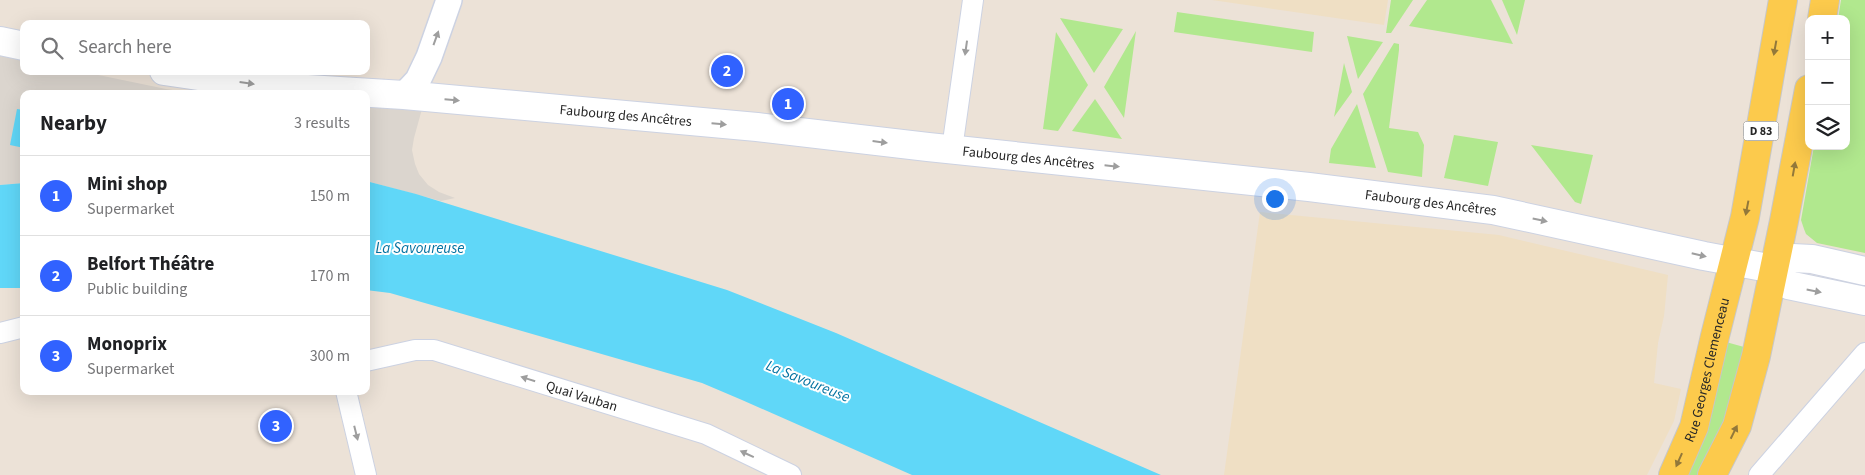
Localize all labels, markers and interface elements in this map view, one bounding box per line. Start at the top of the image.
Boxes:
map controls [1805,15,1850,150]
button: + [1805,15,1850,60]
search box [20,20,370,75]
one-way arrow [433,30,440,45]
icon: search [38,34,66,62]
text: Search here [78,34,172,61]
one-way arrow [1770,40,1778,56]
one-way arrow [962,41,970,57]
pin: 2 [711,52,743,90]
button: − [1805,60,1850,105]
one-way arrow [240,80,256,88]
pin: 1 [772,85,804,123]
one-way arrow [445,96,461,104]
street label: Faubourg des Ancêtres [559,100,693,132]
button: layers [1805,105,1850,150]
text: Nearby [40,108,107,138]
text: 3 results [294,112,350,134]
one-way arrow [711,120,727,128]
road number: D 83 [1744,122,1778,140]
one-way arrow [873,138,889,146]
street label: Faubourg des Ancêtres [961,142,1095,175]
one-way arrow [1790,161,1798,177]
one-way arrow [1104,162,1120,170]
text: Mini shop [87,171,167,198]
text: 1 [52,185,60,207]
text: 150 m [310,185,350,207]
street label: Faubourg des Ancêtres [1364,185,1499,222]
your location [1262,186,1288,212]
text: Supermarket [87,198,174,220]
one-way arrow [1743,200,1751,216]
one-way arrow [1533,216,1548,224]
water label: La Savoureuse [376,238,464,259]
text: Belfort Théâtre [87,251,214,278]
one-way arrow [1692,251,1707,259]
text: 2 [52,265,60,287]
text: 170 m [310,265,350,287]
text: Public building [87,278,187,300]
one-way arrow [1807,288,1823,296]
street label: Rue Georges Clemenceau [1680,296,1735,446]
text: Monoprix [87,331,167,358]
text: 3 [52,345,60,367]
text: 300 m [310,345,350,367]
water label: La Savoureuse [763,355,853,408]
text: Supermarket [87,358,174,380]
one-way arrow [520,375,535,382]
street label: Quai Vauban [543,376,620,417]
pin: 3 [260,407,292,445]
one-way arrow [1730,425,1738,439]
one-way arrow [352,426,360,441]
one-way arrow [740,449,755,458]
one-way arrow [1675,453,1683,467]

